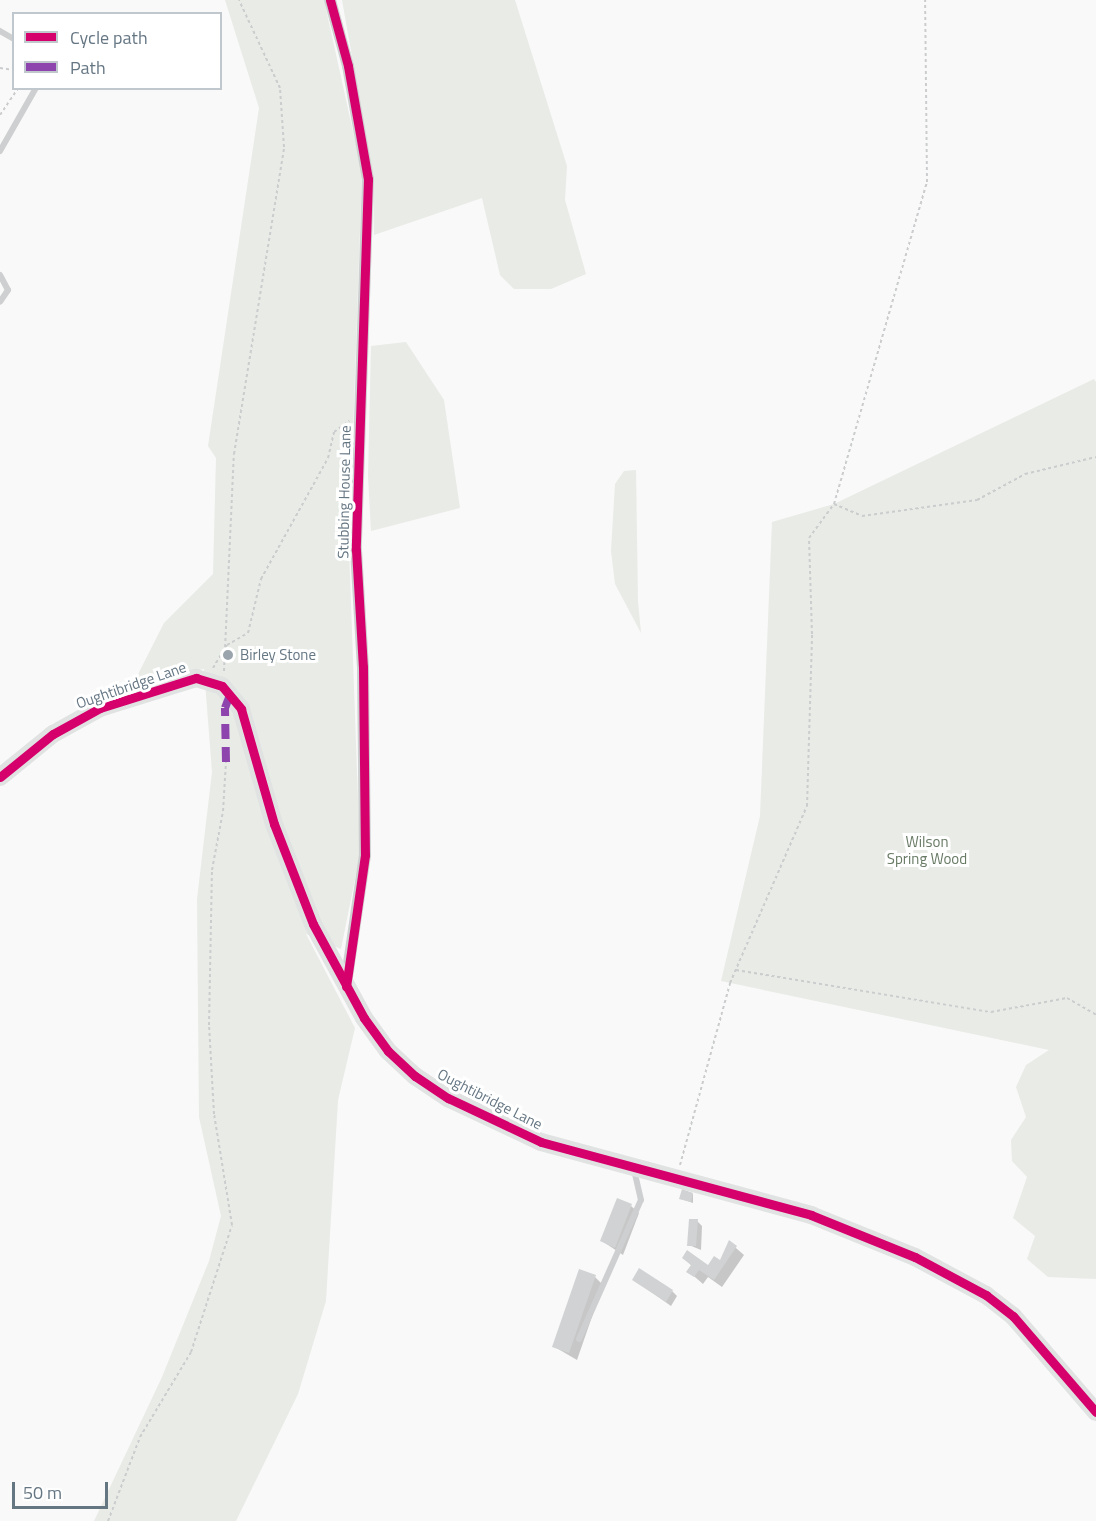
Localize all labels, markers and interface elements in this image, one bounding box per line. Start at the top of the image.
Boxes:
legend [12,12,222,90]
text: Cycle path [70,24,148,51]
text: Path [70,54,106,81]
street label: Stubbing House Lane [334,425,354,559]
place label: Birley Stone [240,646,316,664]
marker: Birley Stone [221,648,235,662]
street label: Oughtibridge Lane [74,658,188,712]
park label: Wilson Spring Wood [887,832,967,867]
street label: Oughtibridge Lane [435,1065,545,1133]
scale bar [15,1470,111,1508]
text: 50 m [23,1479,62,1506]

